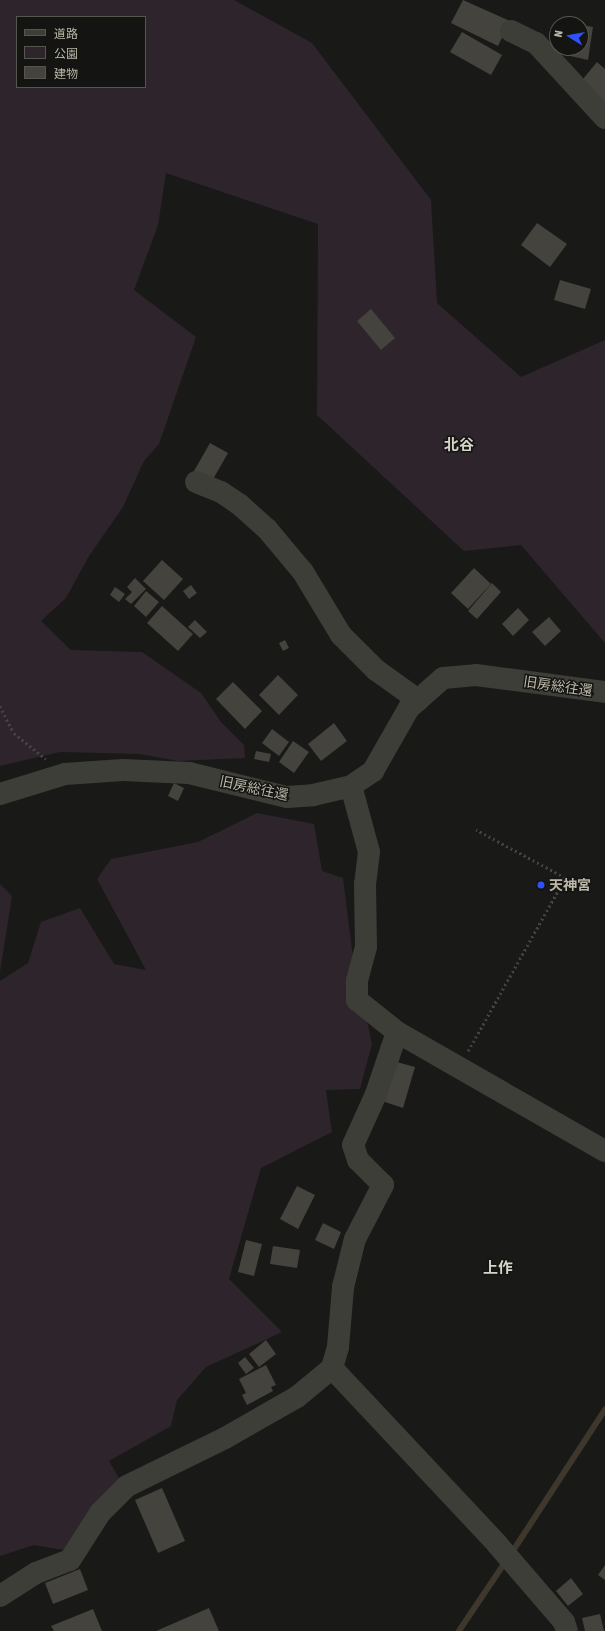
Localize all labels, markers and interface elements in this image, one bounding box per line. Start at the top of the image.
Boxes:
legend [16,16,146,88]
north arrow [549,16,589,56]
text: 道路 [54,27,78,41]
text: N [552,30,565,38]
text: 公園 [54,47,78,61]
text: 建物 [54,67,78,81]
district label: 北谷 [444,436,474,454]
street label: 旧房総往還 [522,673,594,699]
street label: 旧房総往還 [218,773,290,803]
place label: 天神宮 [549,877,591,893]
marker: 天神宮 [536,880,546,890]
district label: 上作 [483,1259,513,1277]

